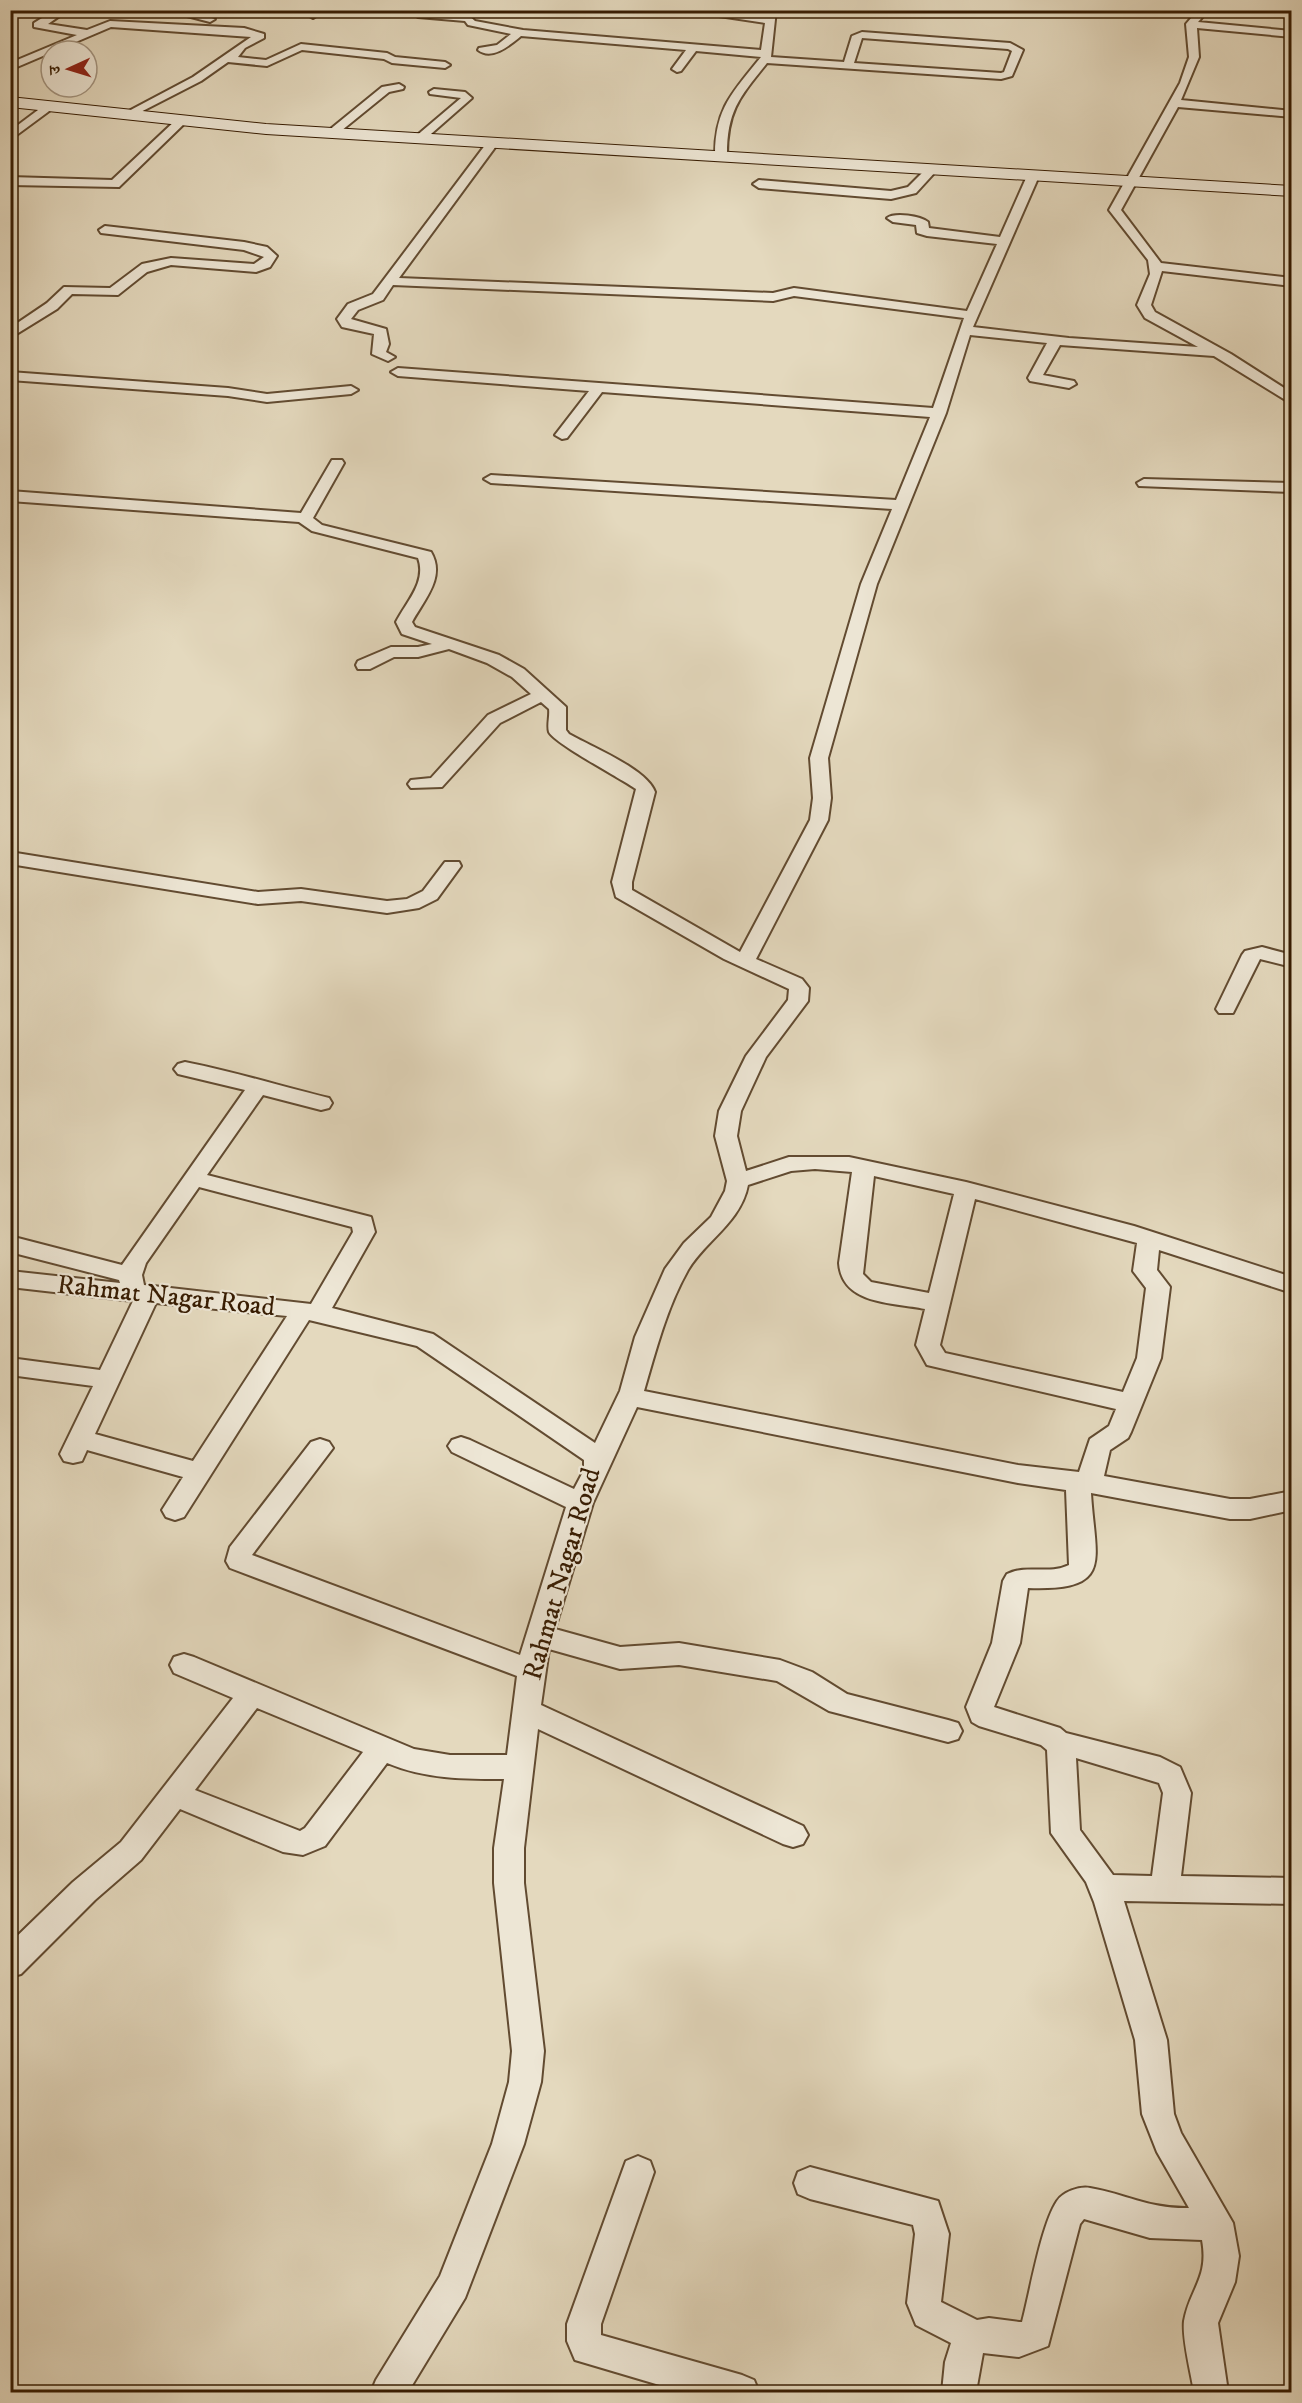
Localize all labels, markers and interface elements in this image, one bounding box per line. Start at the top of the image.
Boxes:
north arrow [39,39,99,99]
text: उ [45,63,65,76]
street label: Rahmat Nagar Road [55,1268,277,1324]
street label: Rahmat Nagar Road [515,1463,609,1684]

